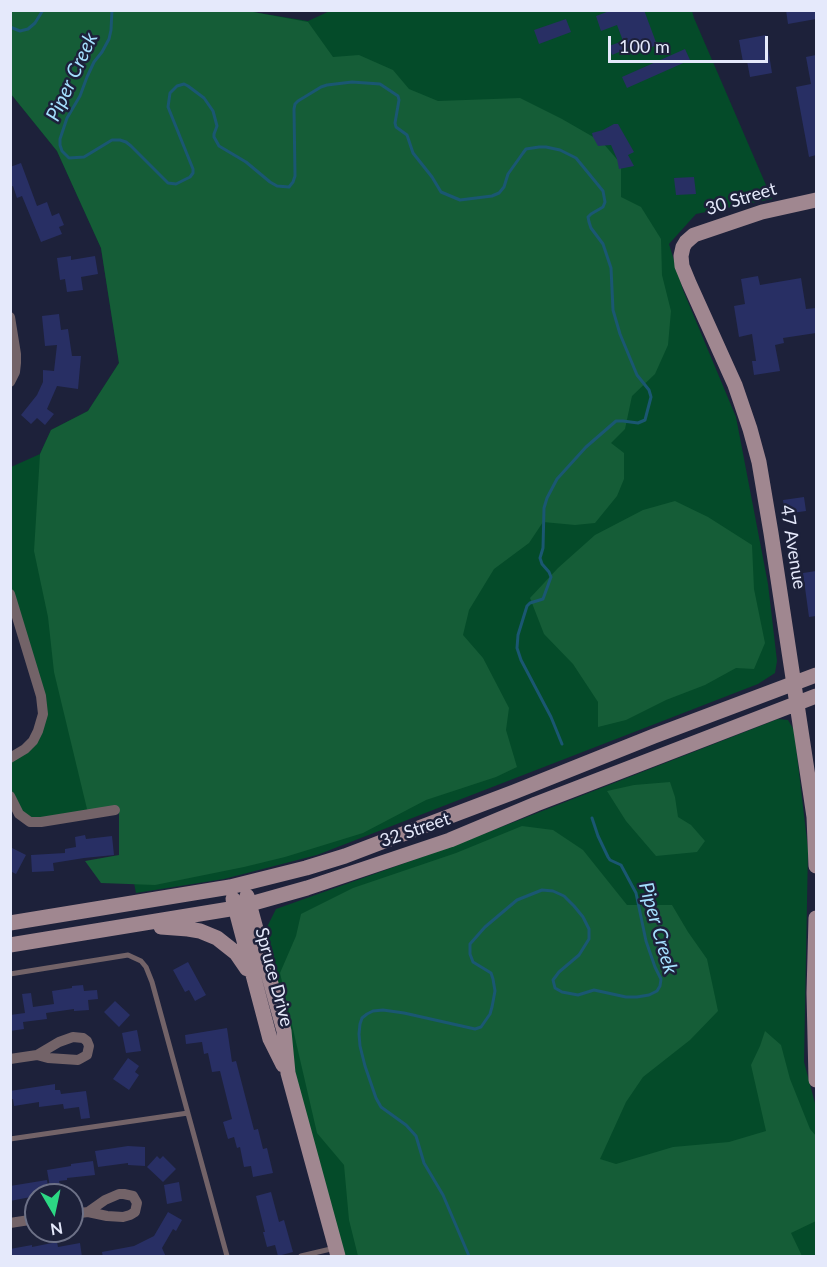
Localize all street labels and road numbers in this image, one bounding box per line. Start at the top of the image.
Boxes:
street label: 30 Street [703,178,779,220]
street label: 47 Avenue [776,503,810,591]
street label: 32 Street [377,808,453,852]
street label: Spruce Drive [250,925,298,1029]

